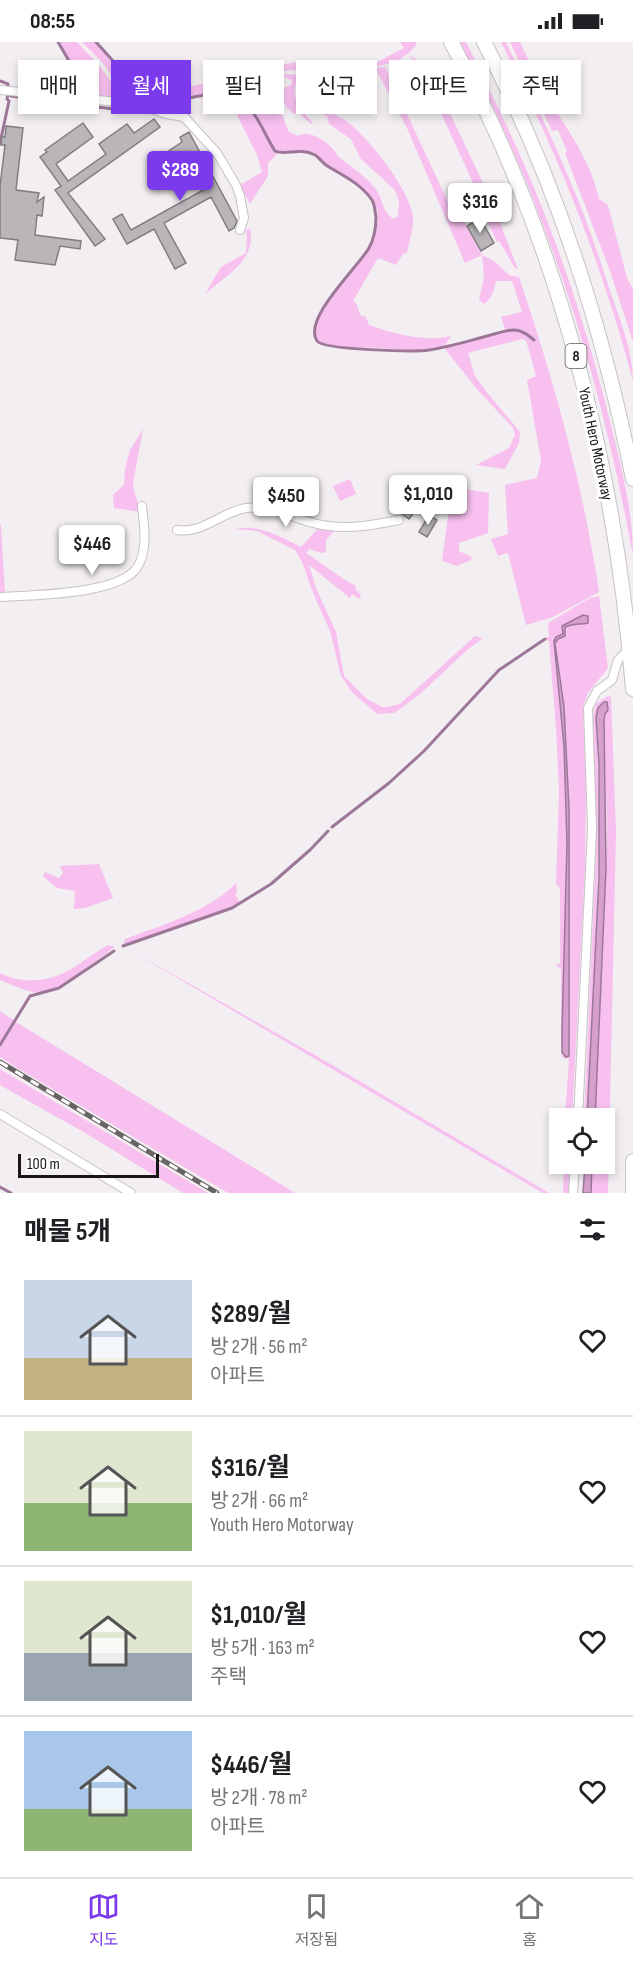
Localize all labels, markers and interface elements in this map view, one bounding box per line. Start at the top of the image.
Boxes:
text: 08:55 [30,8,75,35]
chip: 매매 [18,60,99,114]
chip: 월세 [111,60,191,114]
chip: 필터 [203,60,284,114]
chip: 신규 [296,60,377,114]
chip: 아파트 [389,60,489,114]
chip: 주택 [501,60,581,114]
pin: $289 [144,151,216,202]
text: $289 [161,158,199,182]
pin: $316 [444,183,516,234]
text: $316 [462,190,498,214]
road number: 8 [566,344,586,368]
street label: Youth Hero Motorway [574,386,616,502]
pin: $1,010 [379,475,477,526]
pin: $450 [250,477,322,528]
text: $1,010 [403,482,453,506]
text: $450 [267,484,305,508]
pin: $446 [56,525,128,576]
text: $446 [73,532,111,556]
map controls [549,1108,615,1174]
button: locate [549,1108,615,1174]
scale bar [18,1151,159,1178]
text: 100 m [27,1155,60,1174]
icon: filters [576,1213,609,1246]
text: 매물 5개 [24,1217,111,1248]
text: $289/월 [210,1299,292,1330]
icon: home [72,1304,144,1376]
icon: heart [576,1324,609,1357]
text: 방 2개 · 56 m² [210,1335,308,1359]
text: 아파트 [210,1364,265,1388]
text: $316/월 [210,1453,290,1484]
icon: home [72,1455,144,1527]
icon: heart [576,1475,609,1508]
text: 방 2개 · 66 m² [210,1489,308,1513]
text: Youth Hero Motorway [210,1513,354,1537]
text: $1,010/월 [210,1600,307,1631]
icon: home [72,1605,144,1677]
icon: heart [576,1625,609,1658]
text: 방 5개 · 163 m² [210,1636,315,1660]
text: 주택 [210,1665,247,1689]
text: $446/월 [210,1750,292,1781]
icon: home [72,1755,144,1827]
icon: heart [576,1775,609,1808]
text: 방 2개 · 78 m² [210,1786,307,1810]
text: 아파트 [210,1815,265,1839]
tab: 지도 [87,1890,120,1950]
tab: 저장됨 [294,1890,339,1950]
tab: 홈 [513,1890,546,1950]

